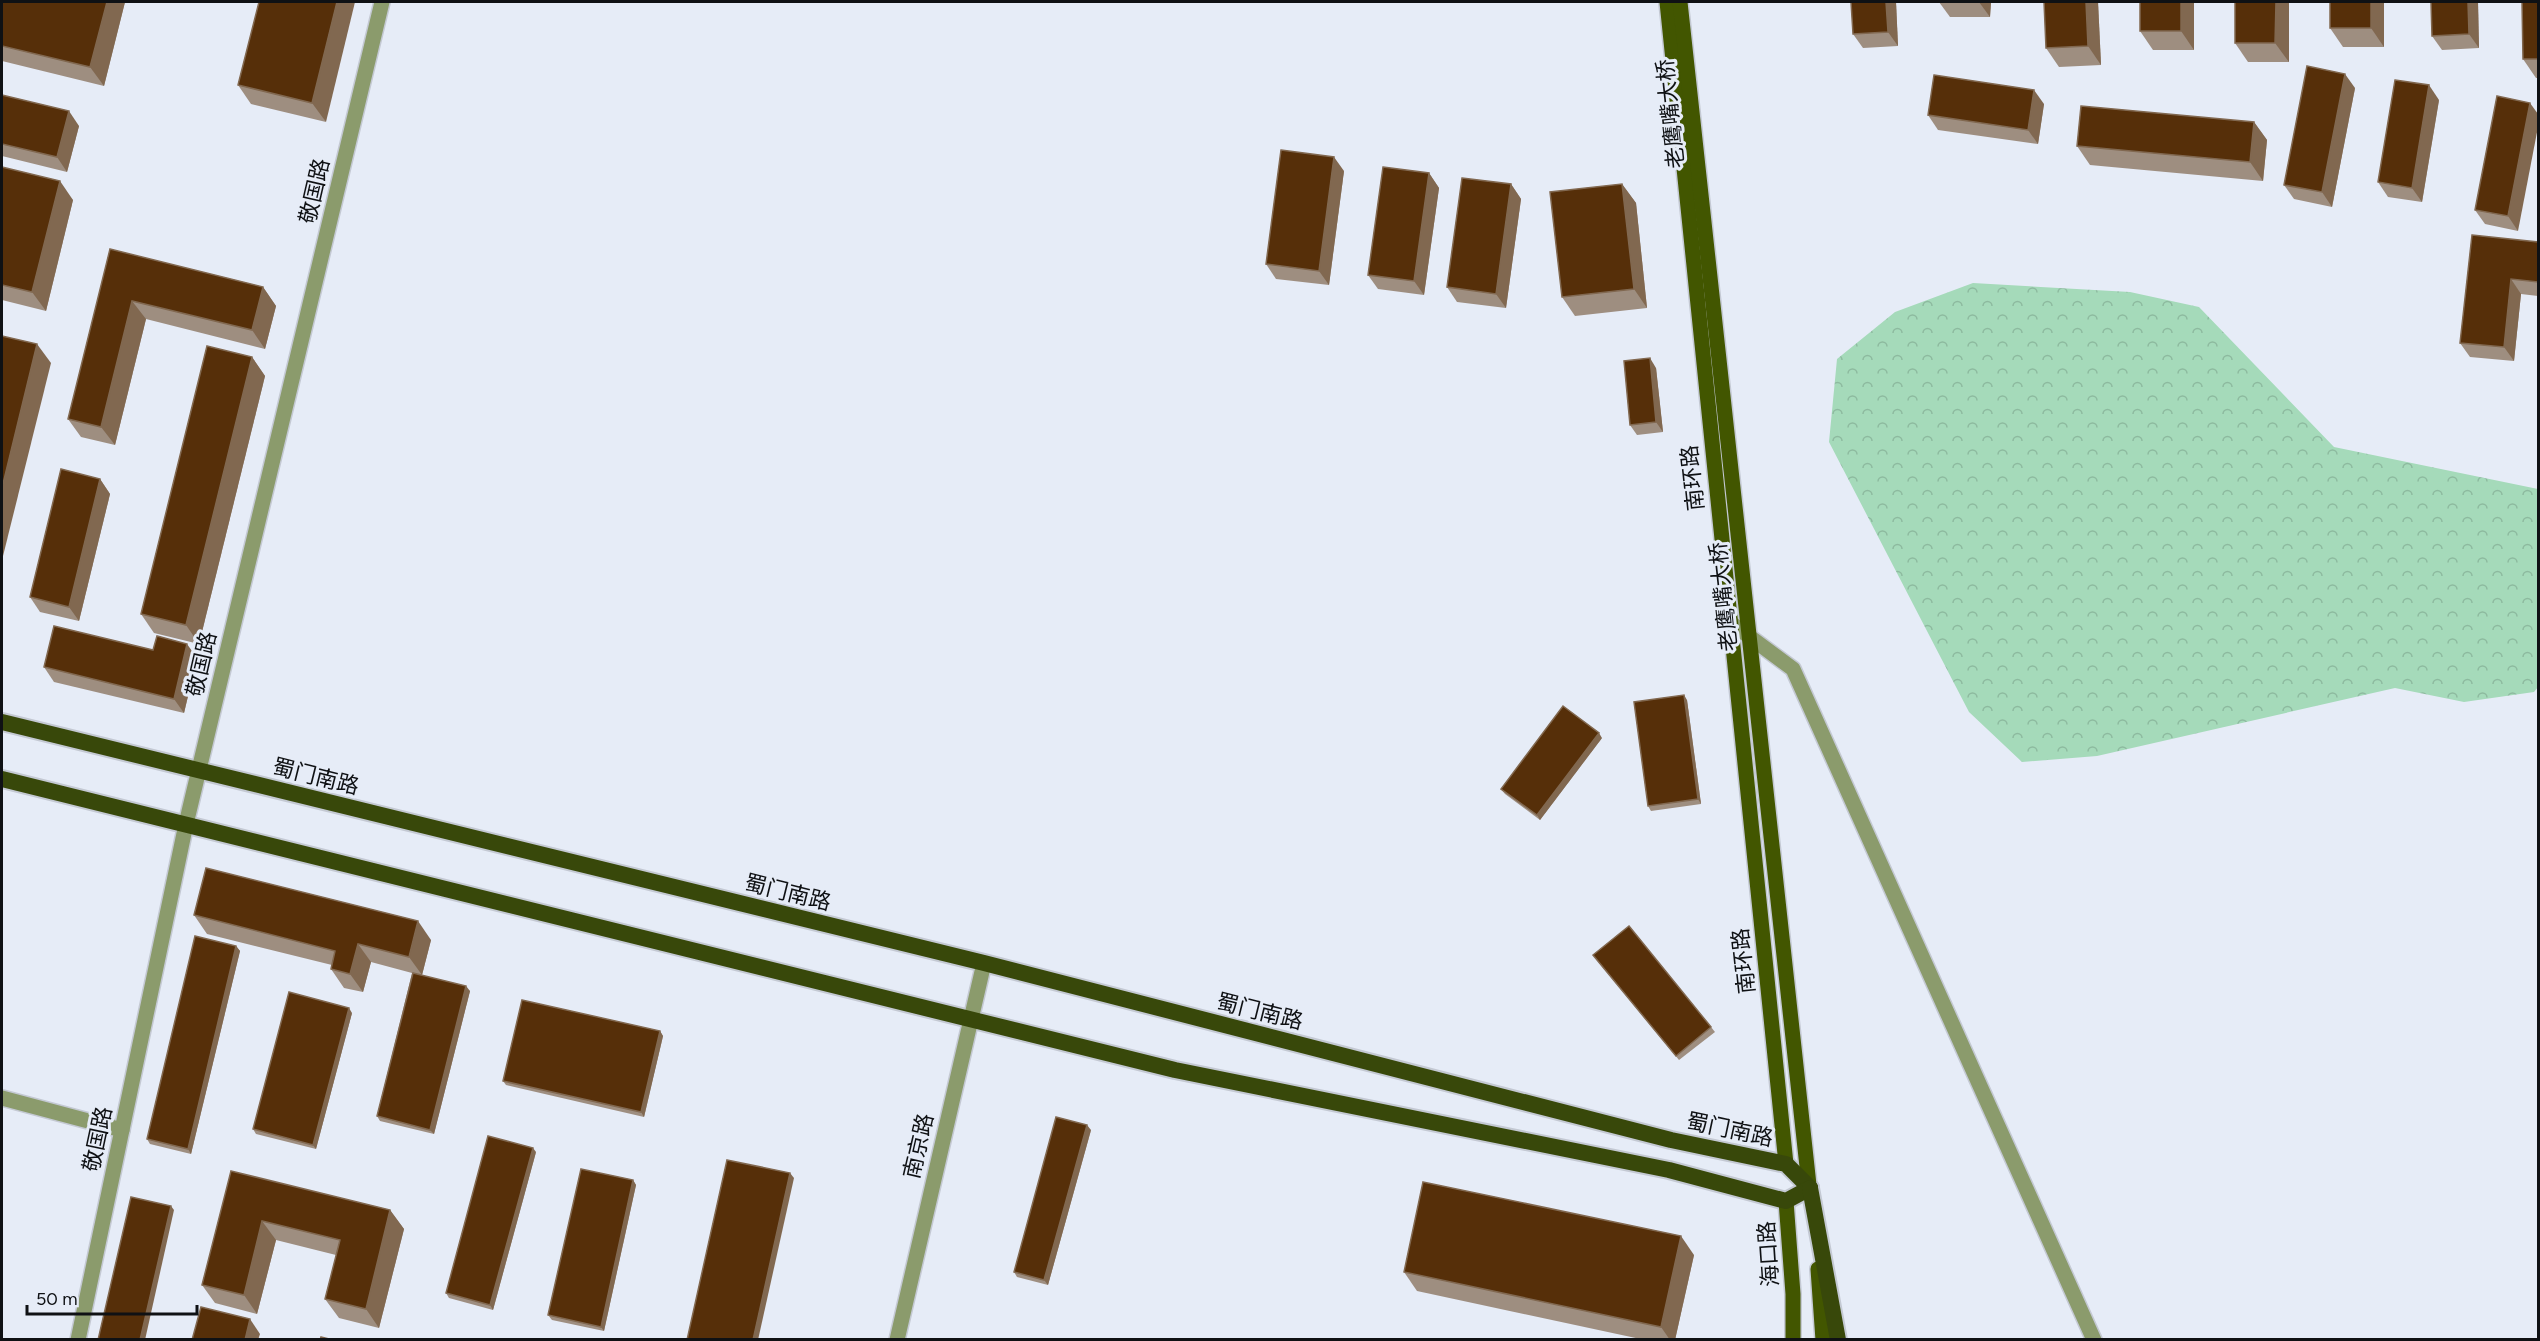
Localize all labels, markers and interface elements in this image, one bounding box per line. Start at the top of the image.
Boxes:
street label: 老鹰嘴大桥 [1651,58,1690,170]
street label: 敬国路 [294,156,335,226]
street label: 南环路 [1676,444,1709,512]
street label: 老鹰嘴大桥 [1704,541,1743,653]
street label: 敬国路 [181,629,222,699]
street label: 蜀门南路 [270,753,362,800]
street label: 蜀门南路 [742,869,834,916]
street label: 南环路 [1727,927,1760,995]
street label: 蜀门南路 [1214,988,1306,1035]
street label: 敬国路 [77,1104,118,1174]
street label: 蜀门南路 [1684,1107,1776,1152]
street label: 南京路 [898,1111,939,1181]
street label: 海口路 [1753,1220,1784,1288]
scale bar [27,1278,196,1316]
text: 50 m [36,1288,78,1310]

